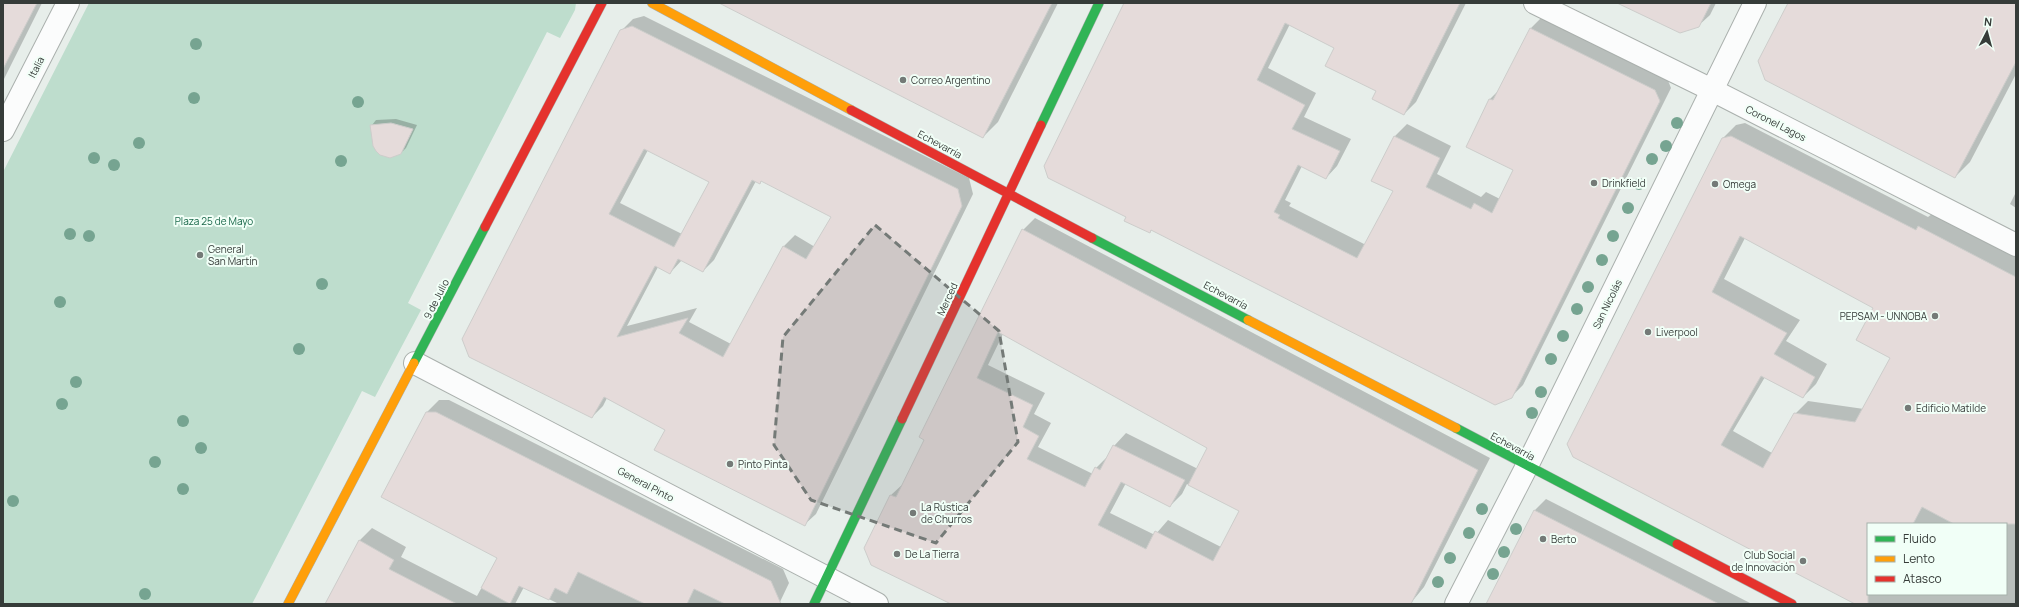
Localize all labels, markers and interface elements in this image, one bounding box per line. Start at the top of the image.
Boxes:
north arrow [1967,12,2007,52]
text: N [1983,14,1993,29]
street label: Italia [25,54,47,80]
place label: Correo Argentino [911,73,990,87]
marker: Correo Argentino [898,75,908,85]
street label: Coronel Lagos [1743,102,1809,144]
street label: Echevarría [915,126,965,162]
place label: Drinkfield [1602,176,1646,190]
place label: Omega [1723,177,1756,191]
marker: Drinkfield [1589,178,1599,188]
marker: Omega [1710,179,1720,189]
park label: Plaza 25 de Mayo [175,214,253,228]
place label: General San Martín [208,242,258,268]
marker: General San Martín [195,250,205,260]
street label: 9 de Julio [420,277,452,321]
street label: Echevarría [1201,277,1251,313]
street label: San Nicolás [1589,277,1625,331]
street label: Merced [933,280,961,318]
place label: PEPSAM - UNNOBA [1840,309,1928,323]
marker: PEPSAM - UNNOBA [1930,311,1940,321]
place label: Liverpool [1656,325,1698,339]
marker: Liverpool [1643,327,1653,337]
place label: Edificio Matilde [1916,401,1986,415]
marker: Edificio Matilde [1903,403,1913,413]
street label: Echevarría [1488,428,1538,464]
place label: Pinto Pinta [738,457,788,471]
marker: Pinto Pinta [725,459,735,469]
street label: General Pinto [615,463,677,505]
place label: La Rústica de Churros [921,500,972,526]
marker: La Rústica de Churros [908,508,918,518]
legend [1867,523,2007,595]
text: Fluido [1903,530,1936,547]
place label: Berto [1551,532,1576,546]
marker: Berto [1538,534,1548,544]
place label: De La Tierra [905,547,959,561]
place label: Club Social de Innovación [1731,548,1795,574]
marker: De La Tierra [892,549,902,559]
text: Lento [1903,550,1935,567]
marker: Club Social de Innovación [1798,556,1808,566]
text: Atasco [1903,570,1942,587]

